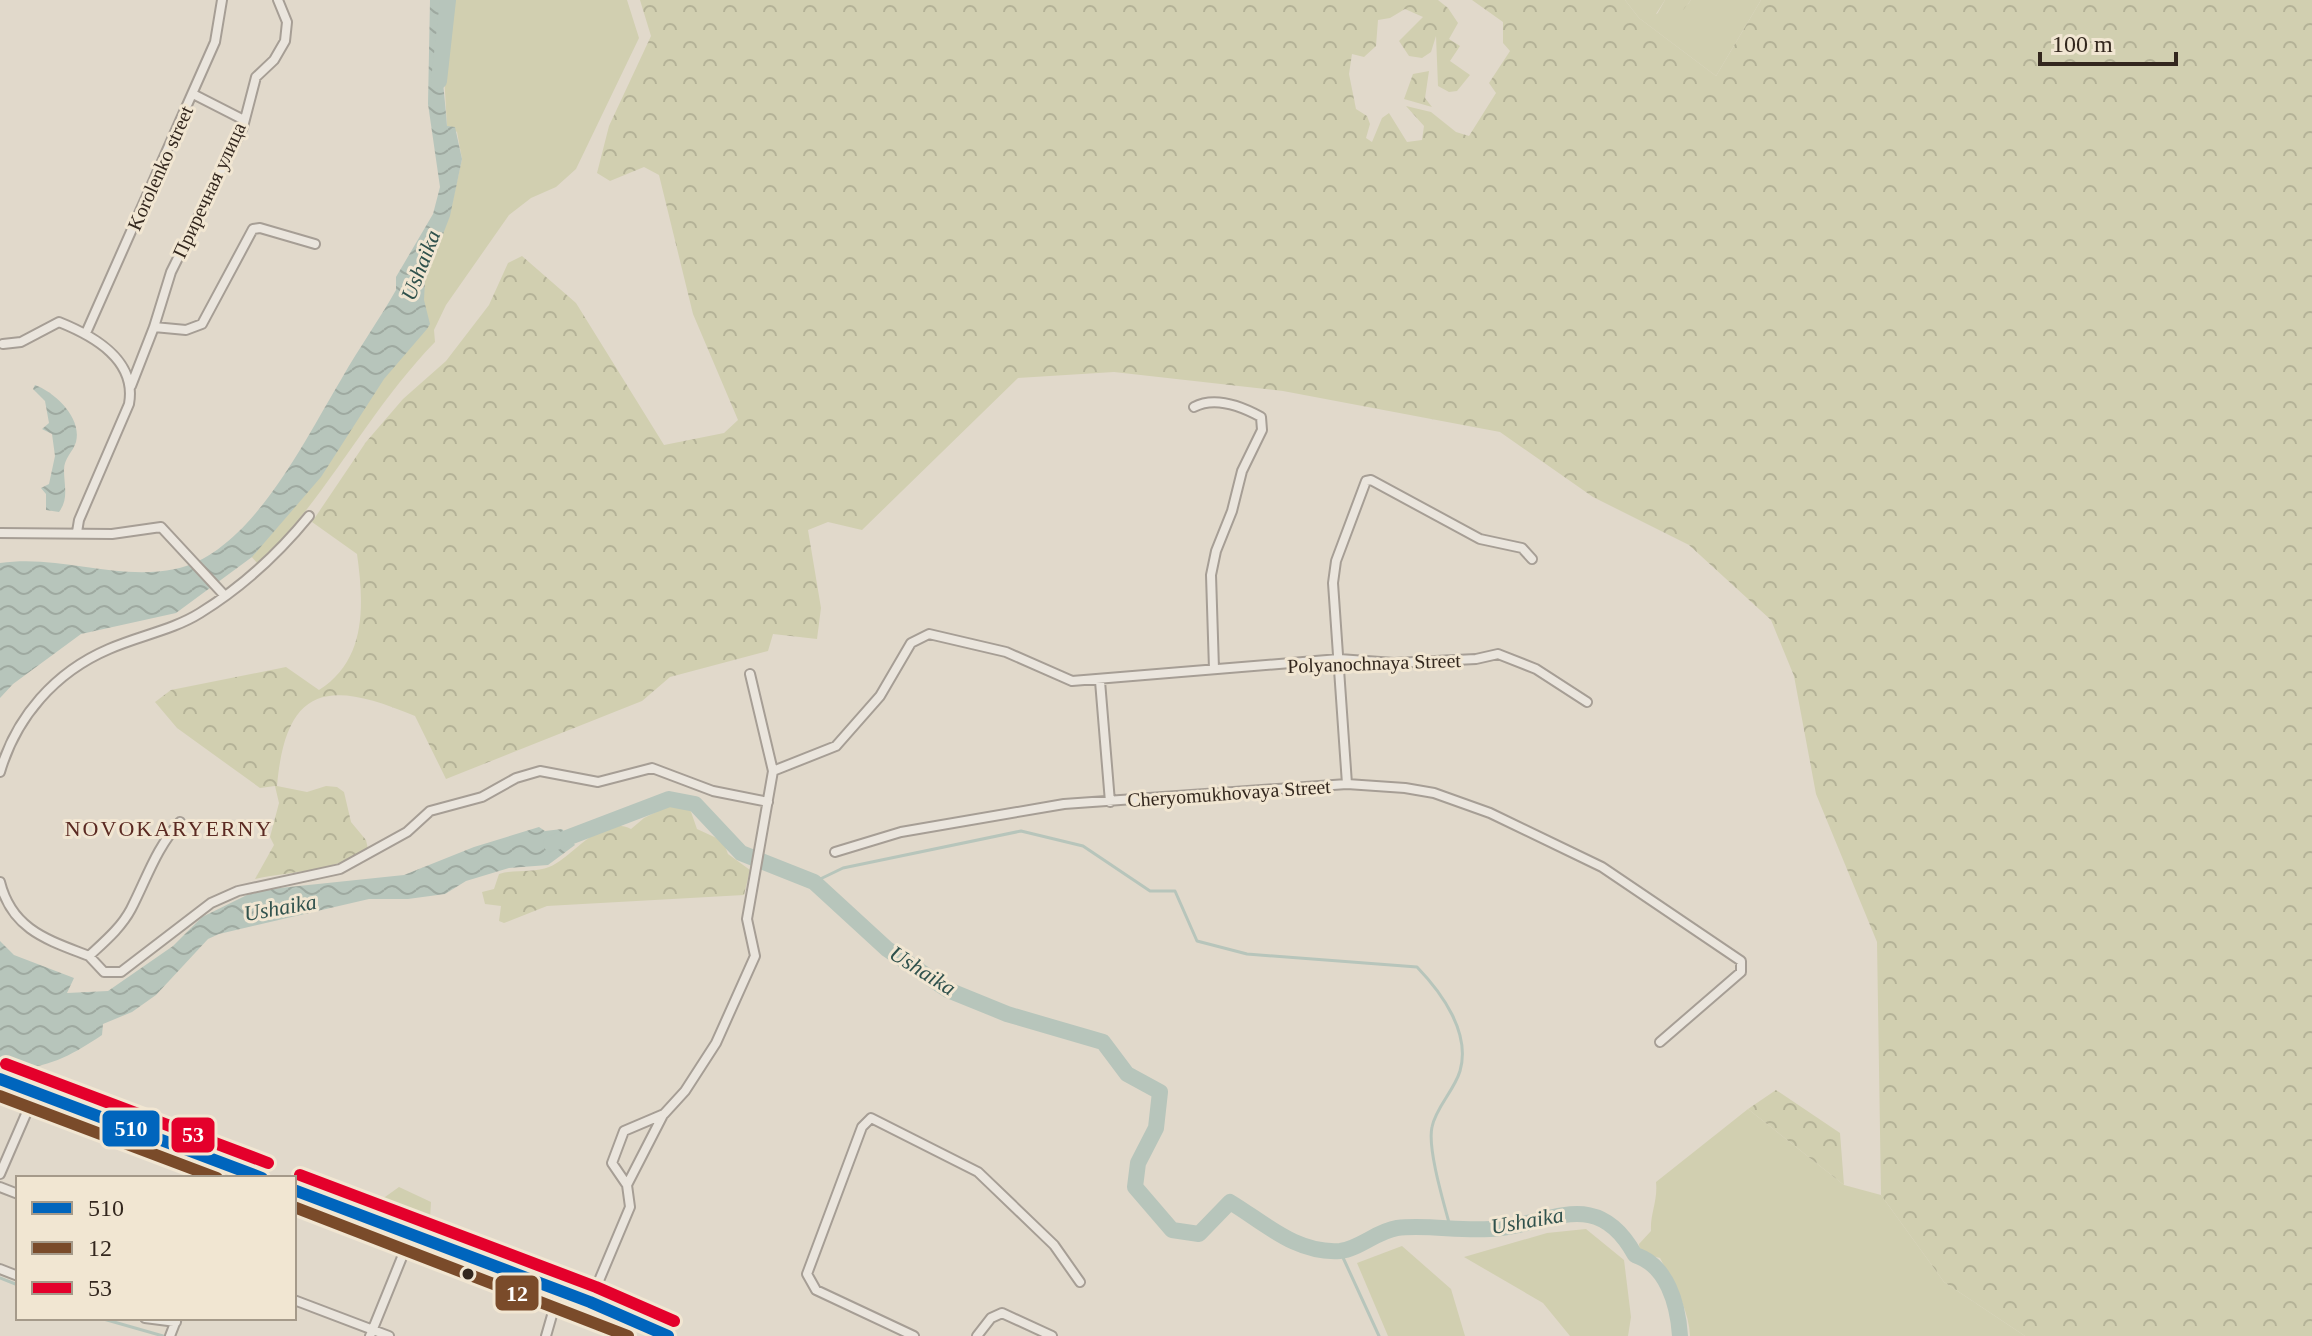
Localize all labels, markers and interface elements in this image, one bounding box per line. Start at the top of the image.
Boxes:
scale bar [2040,16,2176,66]
text: 100 m [2052,31,2113,57]
street label: Korolenko street [123,102,197,234]
street label: Приречная улица [168,119,251,262]
water label: Ushaika [396,226,445,304]
street label: Polyanochnaya Street [1287,649,1462,678]
street label: Cheryomukhovaya Street [1127,775,1332,812]
district label: NOVOKARYERNY [65,816,273,841]
water label: Ushaika [242,889,318,926]
water label: Ushaika [885,940,960,1000]
line badge: 510 [101,1109,161,1148]
text: 510 [115,1116,148,1141]
line badge: 53 [170,1116,216,1154]
text: 53 [182,1122,204,1147]
legend [16,1176,296,1320]
text: 510 [88,1195,124,1221]
water label: Ushaika [1489,1202,1565,1239]
text: 12 [88,1235,112,1261]
unlabelled marker [460,1266,476,1282]
line badge: 12 [494,1274,540,1312]
text: 53 [88,1275,112,1301]
text: 12 [506,1281,528,1306]

